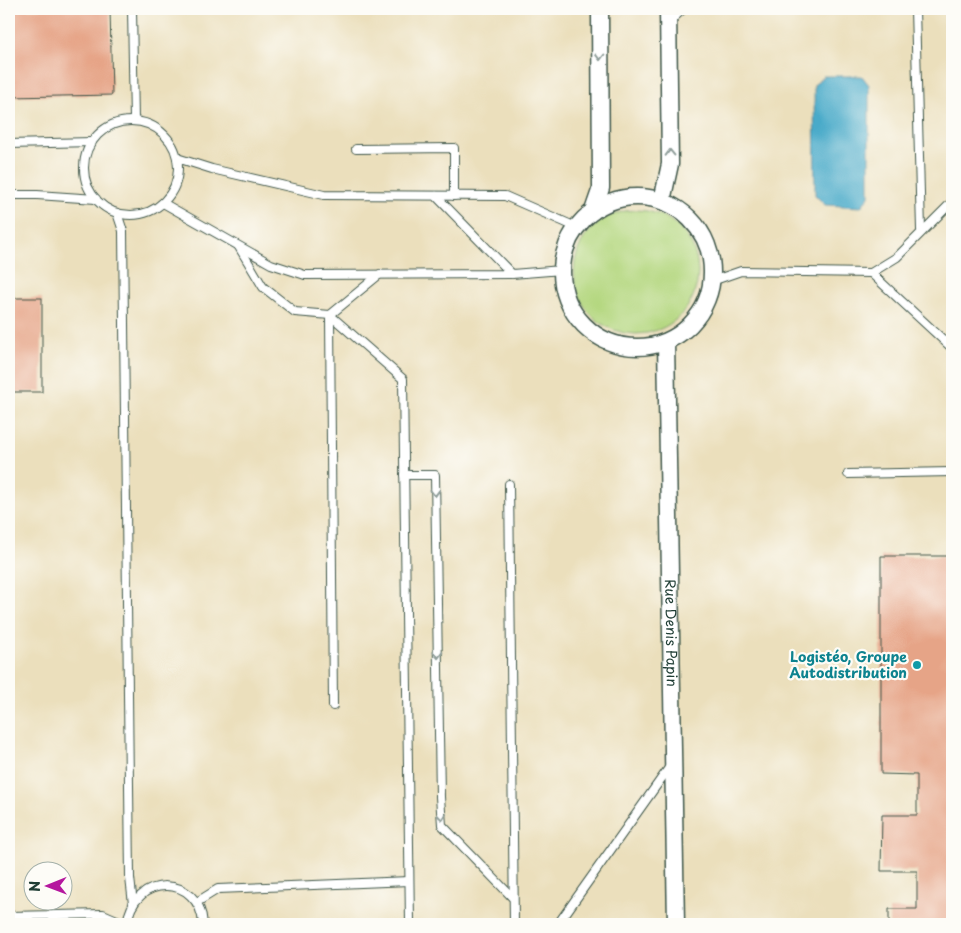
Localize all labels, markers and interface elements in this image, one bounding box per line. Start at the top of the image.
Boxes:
one-way arrow [595,54,605,62]
one-way arrow [665,149,675,156]
one-way arrow [430,489,440,497]
street label: Rue Denis Papin [660,579,683,687]
place label: Logistéo, Groupe Autodistribution [789,646,907,683]
one-way arrow [433,652,443,659]
marker: Logistéo, Groupe Autodistribution [911,659,923,671]
one-way arrow [436,814,447,822]
north arrow [22,860,72,910]
text: N [24,881,45,892]

